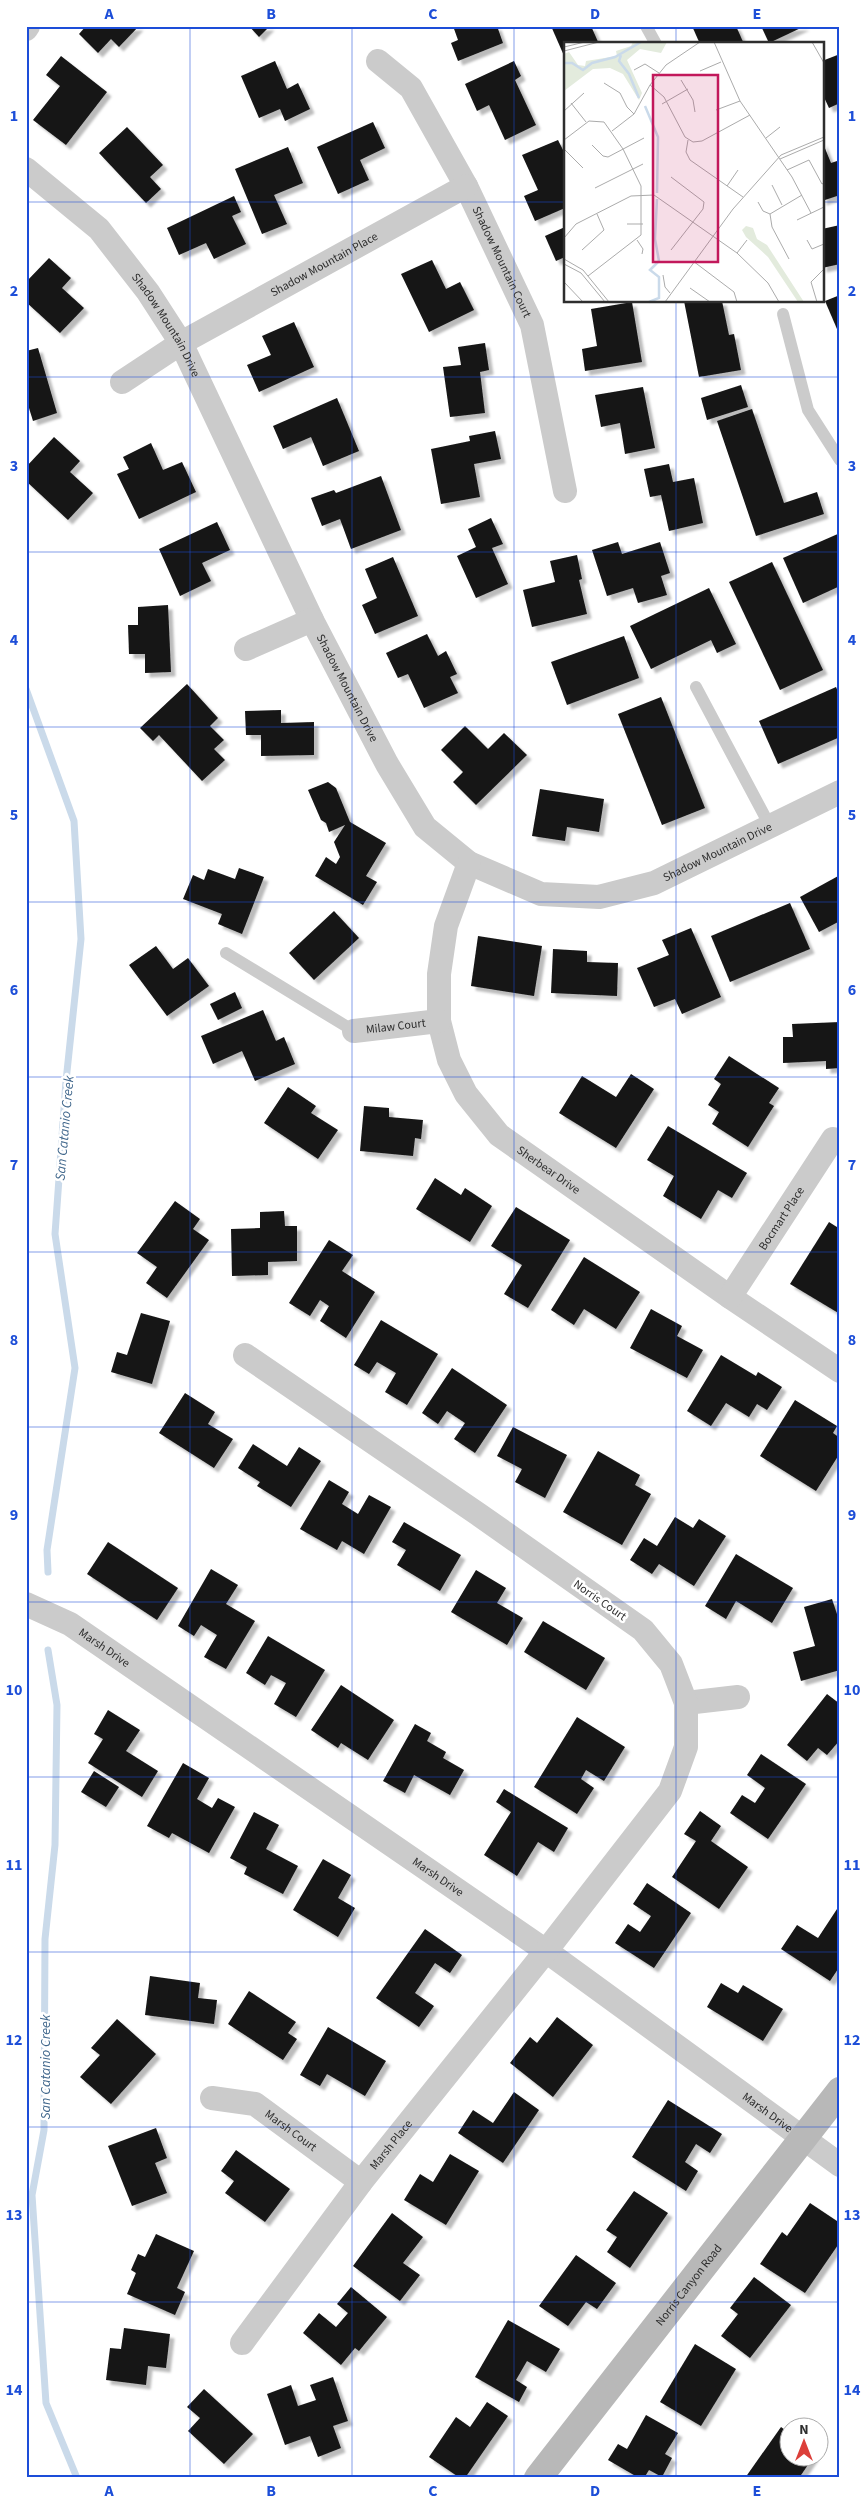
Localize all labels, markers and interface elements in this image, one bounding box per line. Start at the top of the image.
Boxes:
text: A [103,3,114,25]
text: B [266,3,276,25]
text: C [428,3,438,25]
text: D [590,3,600,25]
text: E [753,3,761,25]
inset map [564,42,824,302]
text: 1 [10,105,18,127]
text: 1 [848,105,856,127]
street label: Shadow Mountain Court [468,204,535,321]
street label: Shadow Mountain Place [267,228,381,301]
street label: Shadow Mountain Drive [127,270,204,380]
text: 2 [10,280,18,302]
text: 2 [848,280,856,302]
text: 3 [10,455,18,477]
text: 3 [848,455,856,477]
text: 4 [10,629,19,651]
text: 4 [848,629,857,651]
street label: Shadow Mountain Drive [312,631,382,745]
text: 5 [10,804,18,826]
text: 5 [848,804,856,826]
street label: Shadow Mountain Drive [660,819,775,886]
text: 6 [10,979,18,1001]
text: 6 [848,979,856,1001]
street label: Milaw Court [365,1015,427,1039]
water label: San Catanio Creek [50,1075,80,1181]
street label: Sherbear Drive [513,1142,584,1198]
text: 7 [10,1154,18,1176]
text: 7 [848,1154,856,1176]
street label: Bocmart Place [755,1183,809,1254]
text: 8 [10,1329,18,1351]
text: 8 [848,1329,856,1351]
text: 9 [10,1504,18,1526]
text: 9 [848,1504,856,1526]
street label: Norris Court [570,1576,630,1625]
street label: Marsh Drive [75,1624,133,1672]
text: 10 [6,1679,22,1701]
text: 10 [844,1679,860,1701]
text: 11 [6,1854,22,1876]
street label: Marsh Drive [409,1854,467,1901]
text: 11 [844,1854,860,1876]
water label: San Catanio Creek [36,2014,56,2119]
text: 12 [6,2029,22,2051]
text: 12 [844,2029,860,2051]
street label: Marsh Drive [739,2089,796,2137]
street label: Marsh Court [261,2106,320,2156]
street label: Marsh Place [366,2116,417,2174]
text: 13 [6,2204,22,2226]
text: 13 [844,2204,860,2226]
street label: Norris Canyon Road [652,2241,726,2330]
text: 14 [6,2379,23,2401]
text: 14 [844,2379,861,2401]
north arrow [778,2416,828,2466]
text: N [799,2420,809,2440]
text: A [103,2480,114,2502]
text: B [266,2480,276,2502]
text: C [428,2480,438,2502]
text: D [590,2480,600,2502]
text: E [753,2480,761,2502]

